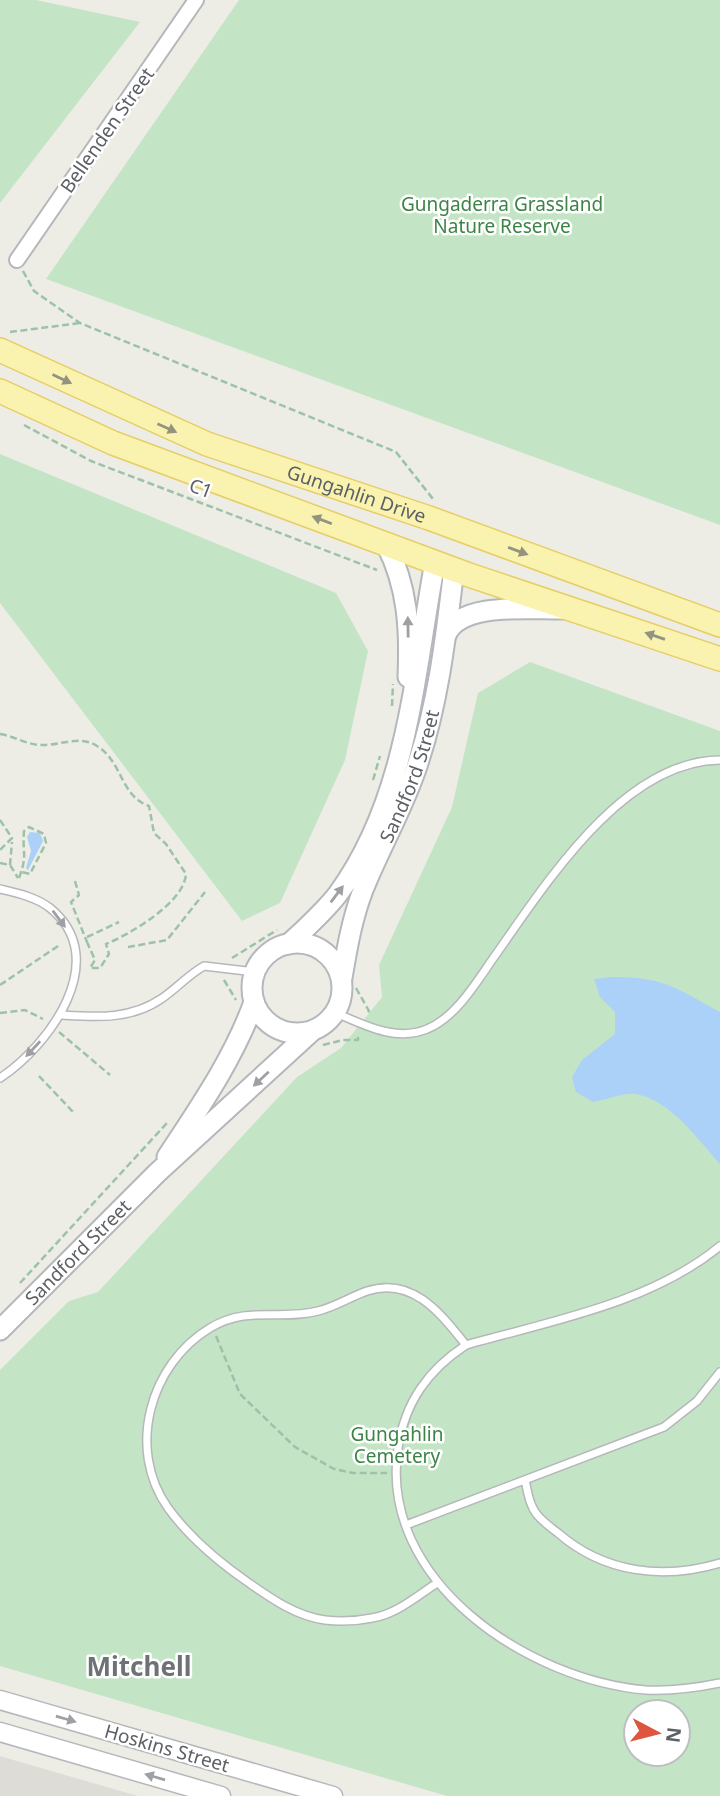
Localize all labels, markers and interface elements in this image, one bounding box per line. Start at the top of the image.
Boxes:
street label: Bellenden Street [54,62,160,198]
park label: Gungaderra Grassland Nature Reserve [401,191,603,239]
one-way arrow [52,373,72,385]
one-way arrow [157,422,177,434]
street label: Gungahlin Drive [284,459,429,529]
street label: C1 [186,472,216,504]
one-way arrow [311,514,332,525]
one-way arrow [508,545,529,556]
one-way arrow [403,616,414,638]
one-way arrow [645,630,666,641]
street label: Sandford Street [373,707,445,847]
one-way arrow [329,886,344,904]
one-way arrow [51,910,66,928]
one-way arrow [26,1040,42,1057]
one-way arrow [253,1071,270,1087]
street label: Sandford Street [19,1194,136,1311]
park label: Gungahlin Cemetery [351,1421,443,1469]
district label: Mitchell [87,1648,191,1684]
north arrow [622,1698,692,1768]
one-way arrow [55,1714,76,1724]
street label: Hoskins Street [102,1718,233,1778]
text: N [660,1726,688,1744]
one-way arrow [144,1771,166,1782]

